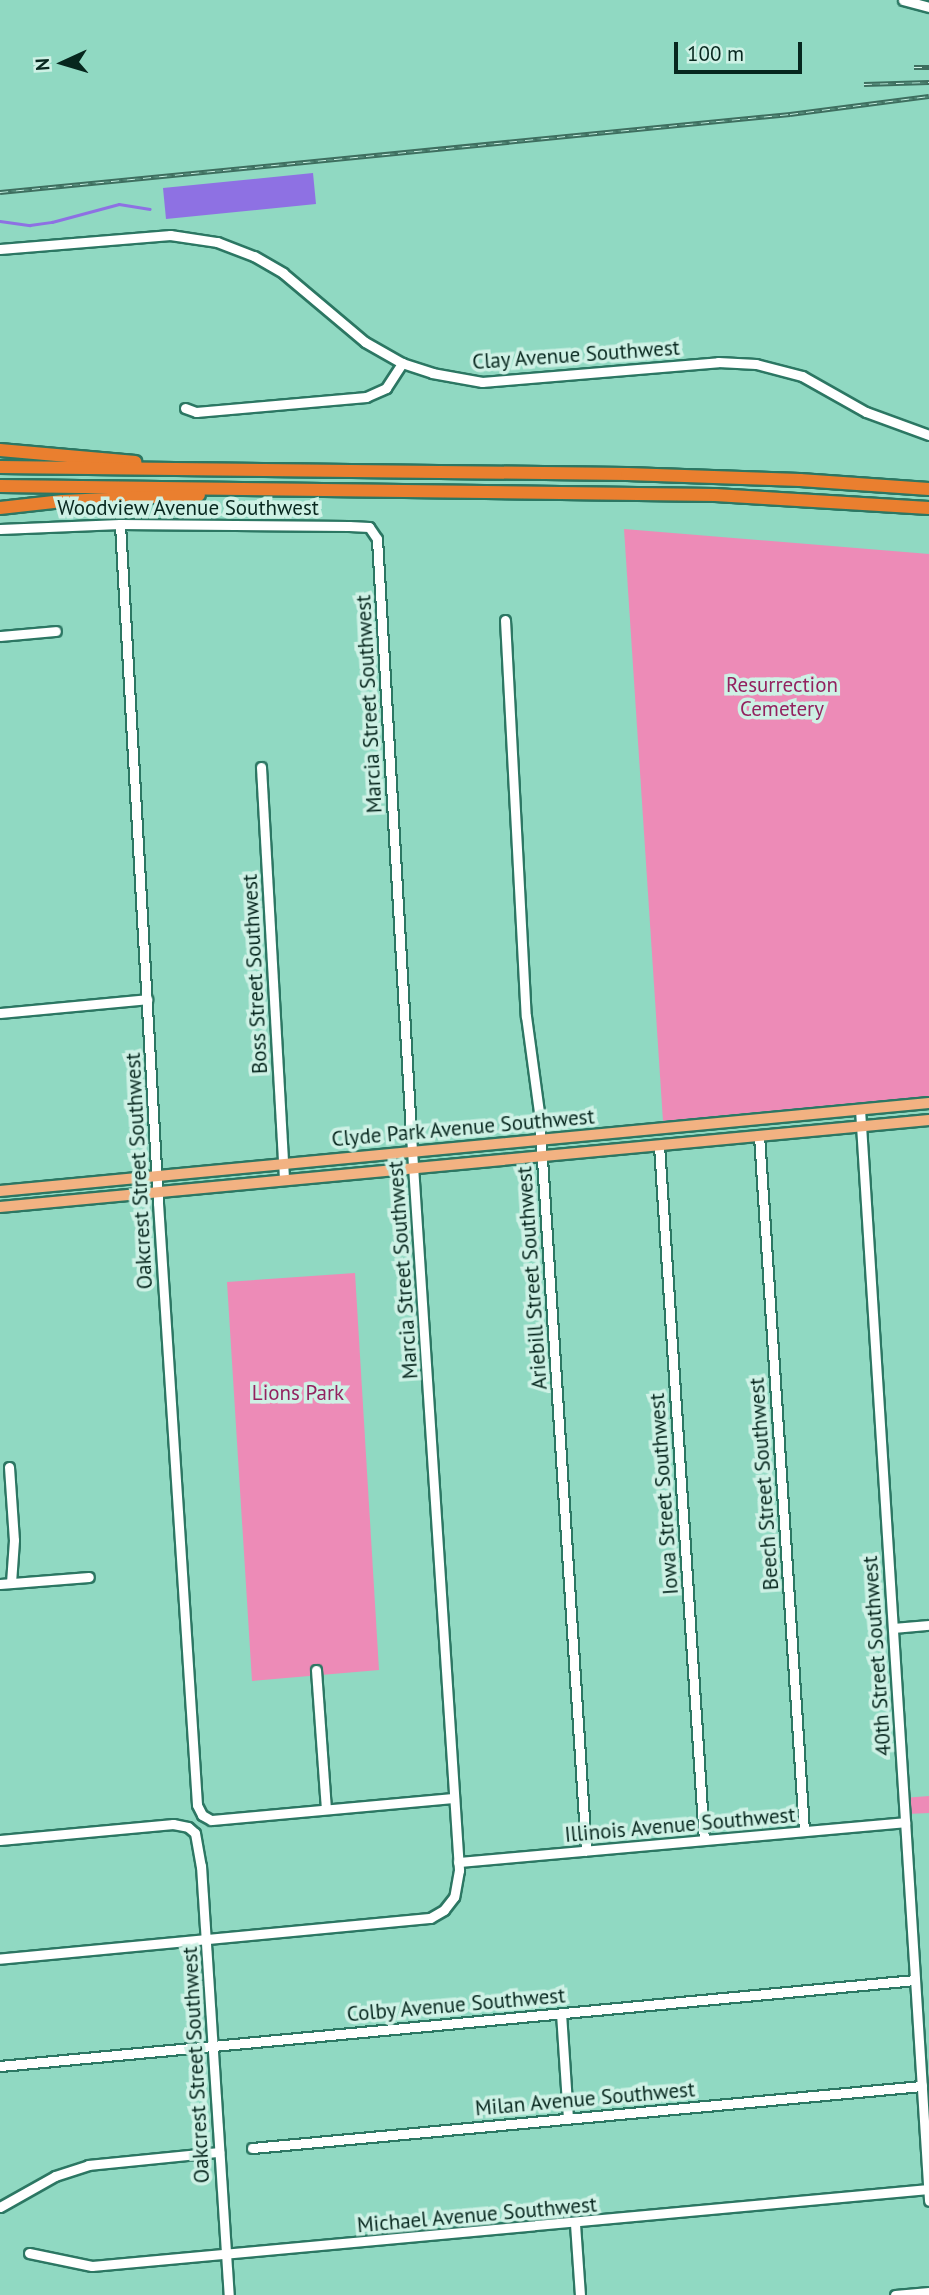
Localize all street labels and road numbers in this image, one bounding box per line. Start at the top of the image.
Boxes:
street label: Clay Avenue Southwest [471,335,681,375]
street label: Woodview Avenue Southwest [57,495,319,521]
street label: Marcia Street Southwest [351,594,387,814]
street label: Boss Street Southwest [237,873,273,1075]
street label: Oakcrest Street Southwest [120,1052,158,1290]
street label: Clyde Park Avenue Southwest [330,1104,596,1152]
street label: Marcia Street Southwest [383,1160,423,1380]
street label: Ariebill Street Southwest [512,1165,552,1391]
street label: Beech Street Southwest [744,1377,784,1591]
street label: Iowa Street Southwest [644,1392,684,1596]
street label: 40th Street Southwest [857,1555,897,1757]
street label: Illinois Avenue Southwest [563,1802,797,1848]
street label: Oakcrest Street Southwest [177,1946,215,2184]
street label: Colby Avenue Southwest [345,1983,567,2027]
street label: Milan Avenue Southwest [474,2077,696,2121]
street label: Michael Avenue Southwest [356,2192,598,2238]

